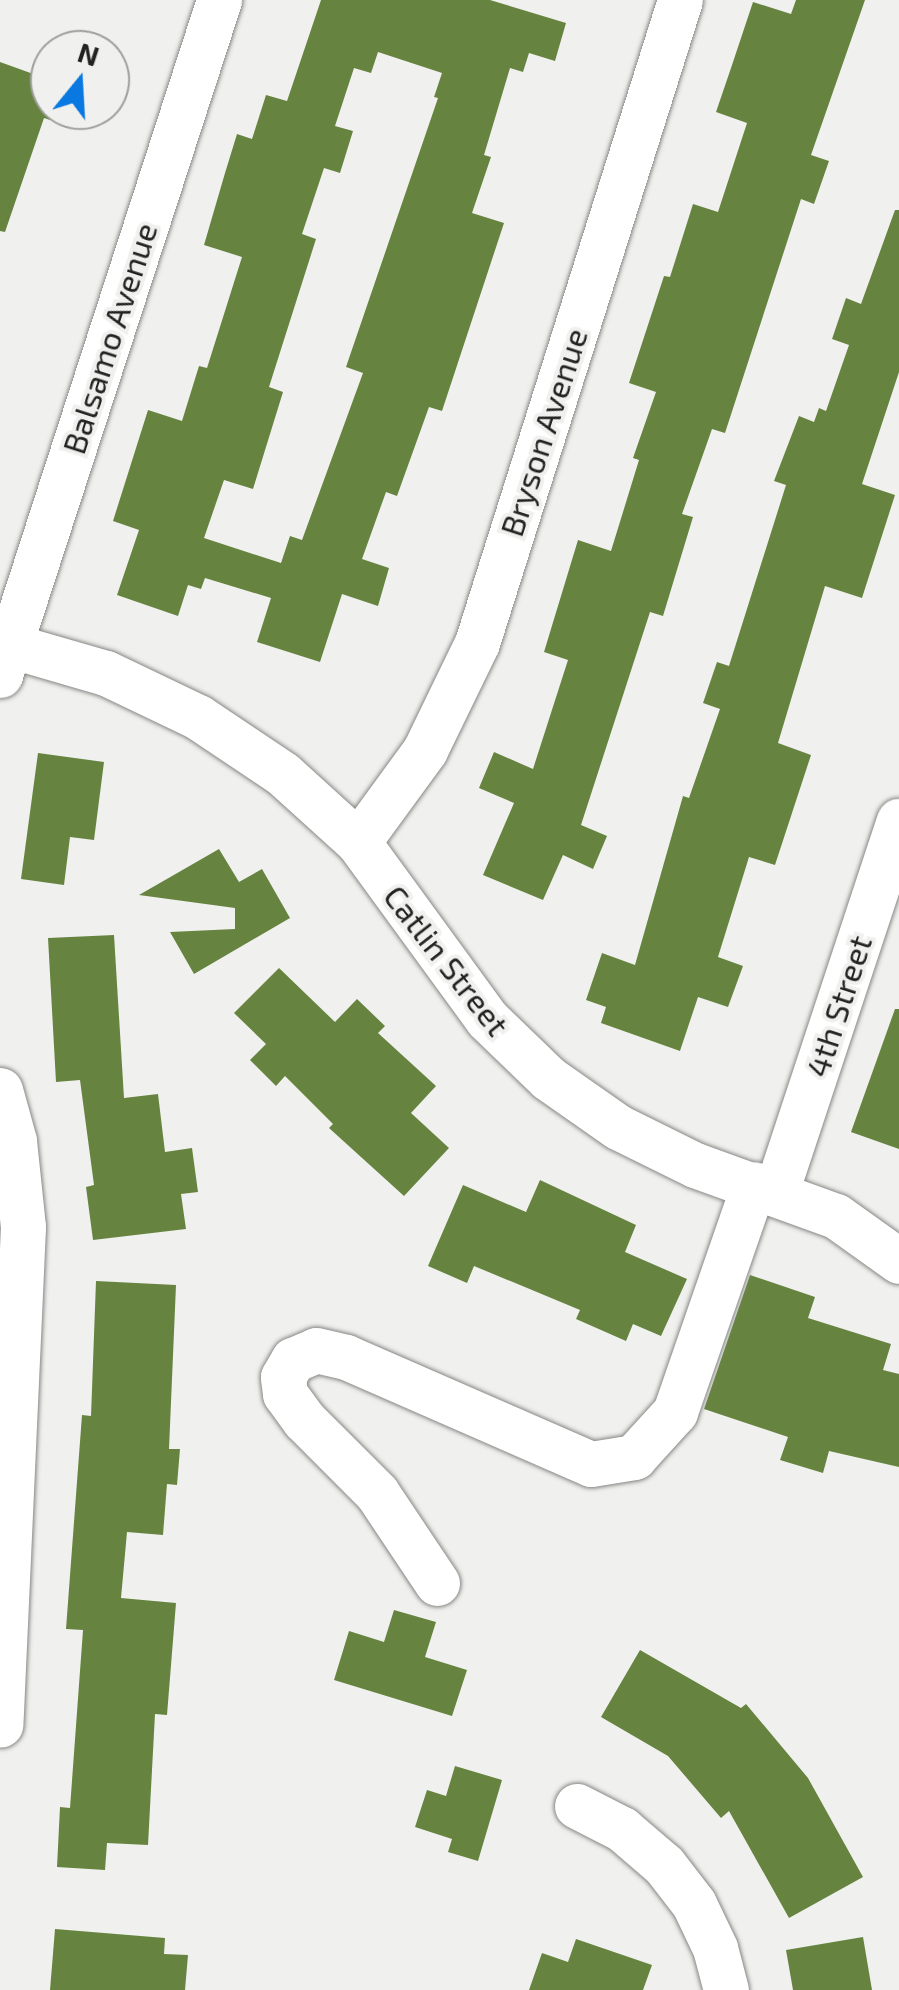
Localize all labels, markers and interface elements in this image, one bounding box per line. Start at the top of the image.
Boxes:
north arrow [30,30,130,130]
text: N [74,34,104,73]
street label: Balsamo Avenue [53,217,165,459]
street label: Bryson Avenue [491,323,595,541]
street label: Catlin Street [376,877,518,1043]
street label: 4th Street [797,930,879,1082]

